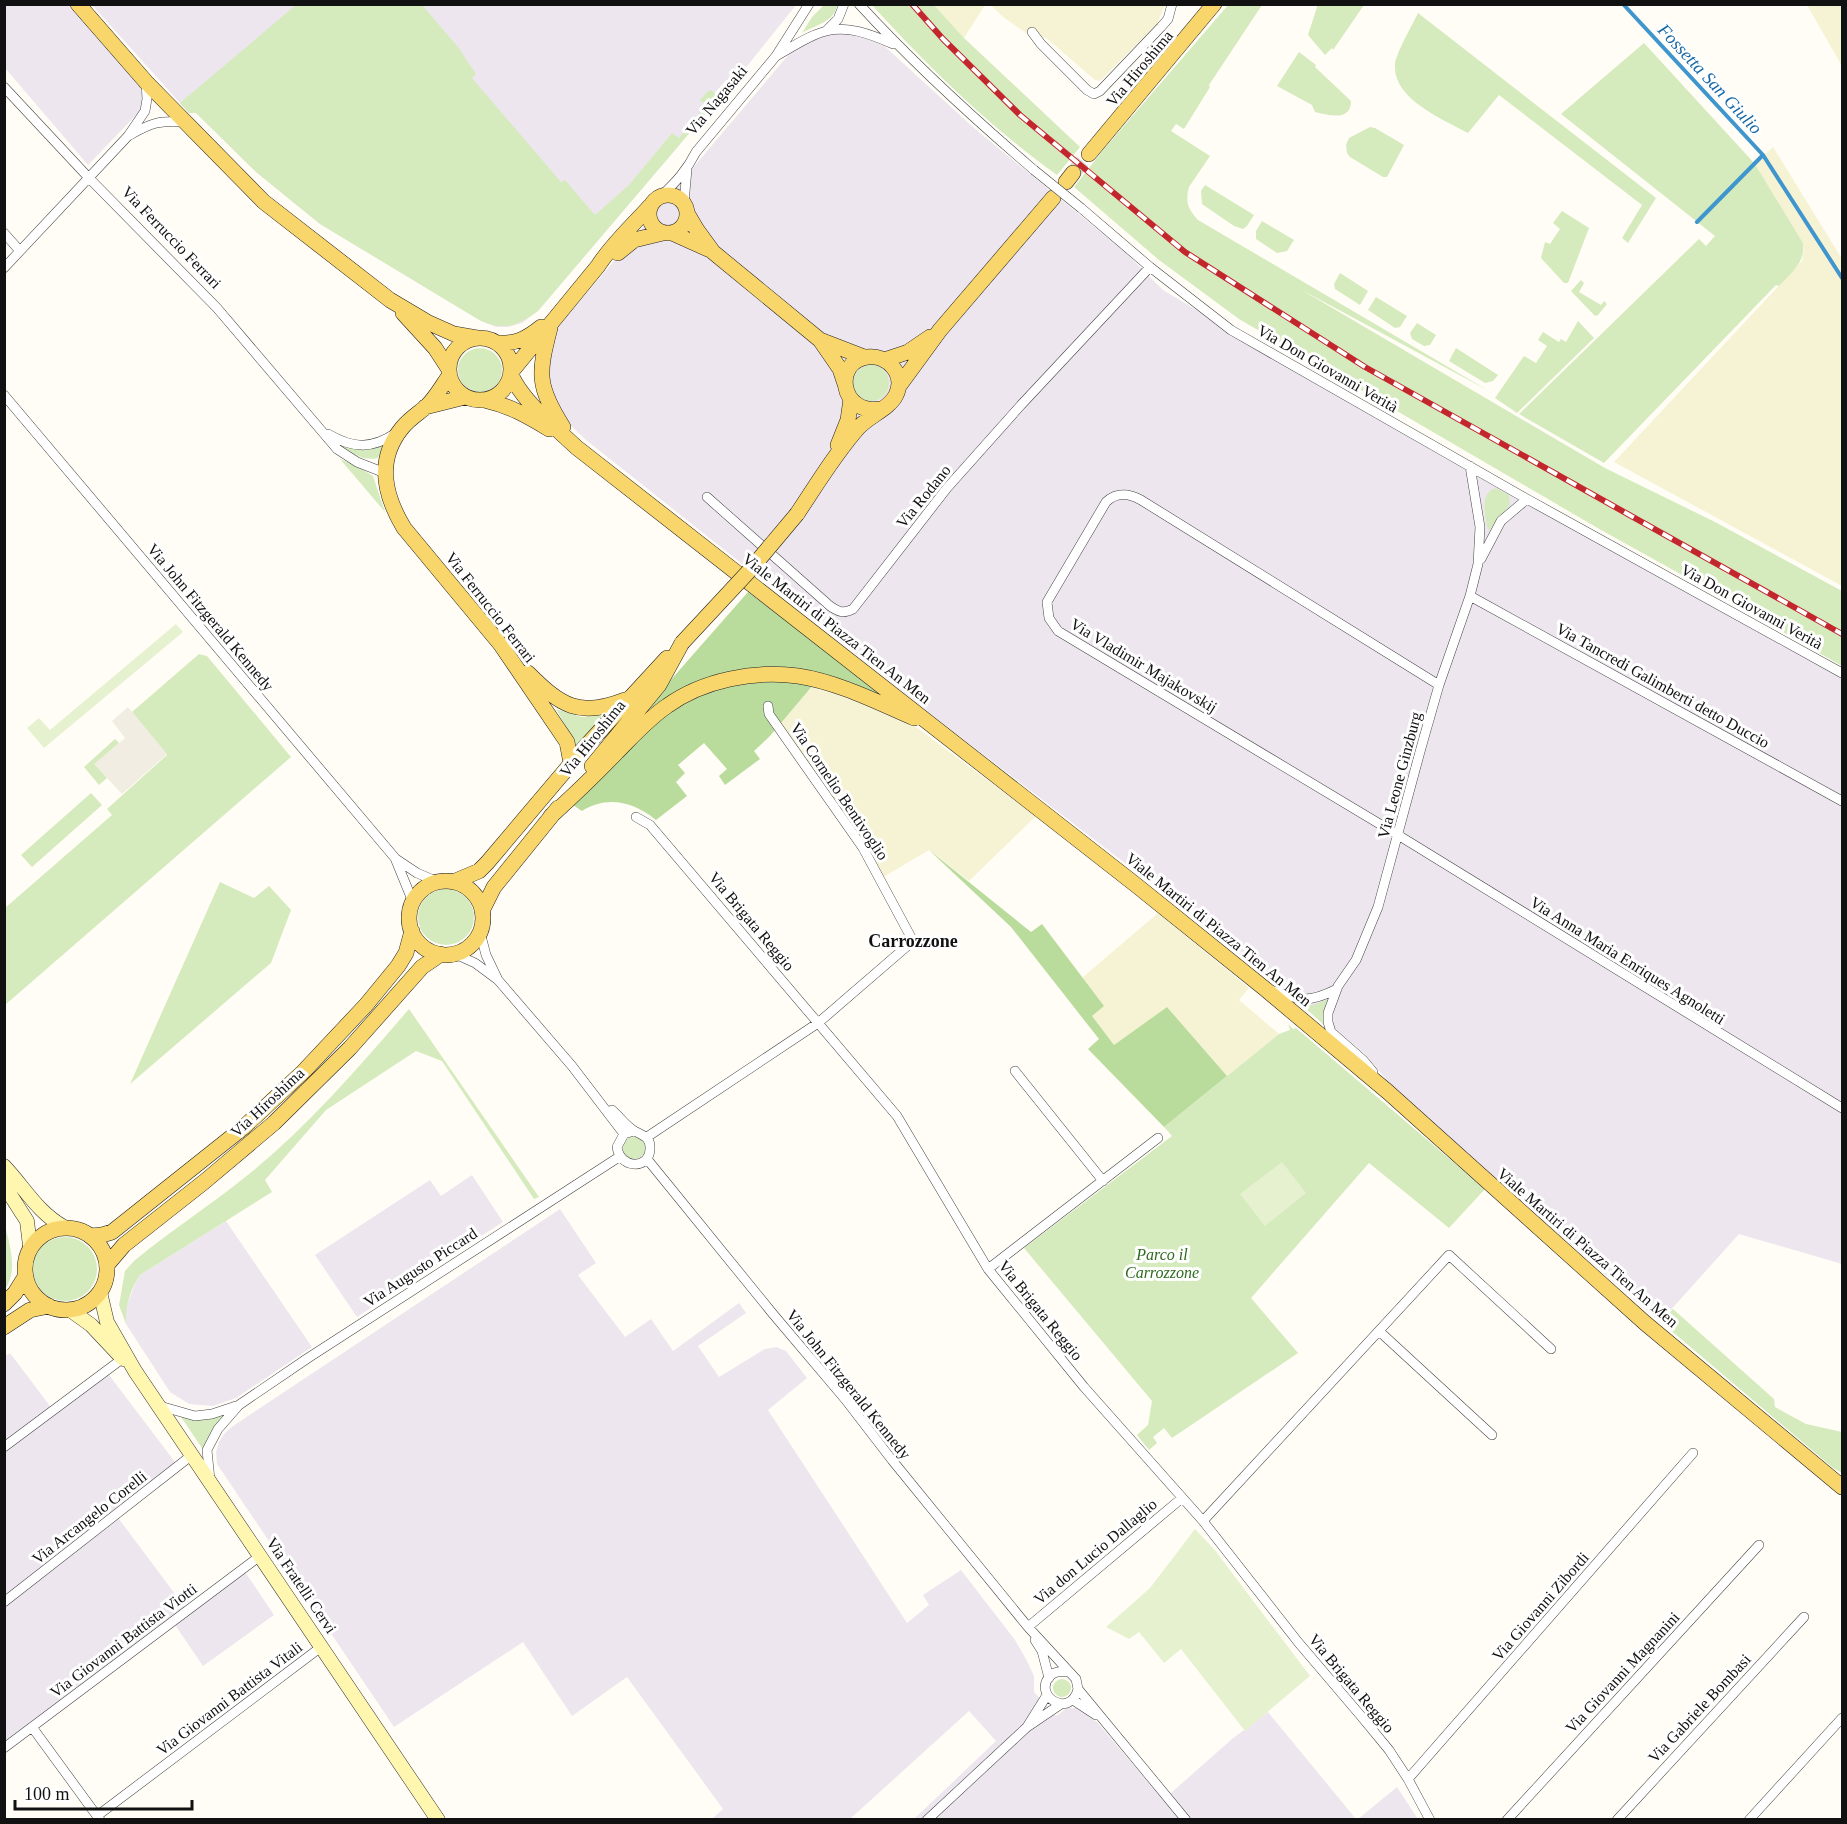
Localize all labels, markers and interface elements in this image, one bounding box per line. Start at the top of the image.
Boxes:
water label: Fossetta San Giulio [1653,19,1766,138]
street label: Via Hiroshima [1103,27,1176,110]
street label: Via Nagasaki [682,62,752,139]
street label: Via Ferruccio Ferrari [119,183,225,292]
street label: Via Don Giovanni Verità [1255,321,1401,416]
street label: Via Rodano [893,461,954,531]
street label: Via John Fitzgerald Kennedy [143,540,277,695]
street label: Via Ferruccio Ferrari [442,549,539,666]
street label: Viale Martiri di Piazza Tien An Men [739,550,934,707]
street label: Via Don Giovanni Verità [1678,560,1825,652]
street label: Via Vladimir Majakovskij [1067,615,1220,717]
street label: Via Tancredi Galimberti detto Duccio [1553,620,1772,751]
street label: Via Hiroshima [556,697,628,780]
street label: Via Leone Ginzburg [1374,710,1426,841]
street label: Via Cornelio Bentivoglio [787,720,892,864]
street label: Viale Martiri di Piazza Tien An Men [1123,849,1315,1010]
street label: Via Brigata Reggio [705,869,798,975]
street label: Via Anna Maria Enriques Agnoletti [1527,893,1729,1029]
district label: Carrozzone [868,931,958,951]
street label: Via Hiroshima [227,1064,307,1141]
street label: Viale Martiri di Piazza Tien An Men [1494,1164,1681,1330]
street label: Via Augusto Piccard [361,1224,481,1311]
park label: Parco il Carrozzone [1125,1246,1199,1281]
street label: Via Brigata Reggio [994,1257,1086,1364]
street label: Via John Fitzgerald Kennedy [782,1306,914,1463]
street label: Via Arcangelo Corelli [29,1467,151,1568]
street label: Via don Lucio Dallaglio [1030,1495,1161,1608]
street label: Via Fratelli Cervi [263,1534,340,1637]
street label: Via Giovanni Zibordi [1489,1548,1592,1664]
street label: Via Giovanni Battista Viotti [47,1580,200,1701]
street label: Via Giovanni Magnanini [1562,1608,1684,1737]
street label: Via Brigata Reggio [1305,1631,1398,1737]
street label: Via Giovanni Battista Vitali [153,1638,306,1759]
street label: Via Gabriele Bombasi [1645,1650,1754,1766]
scale bar [15,1773,192,1811]
text: 100 m [24,1784,70,1804]

